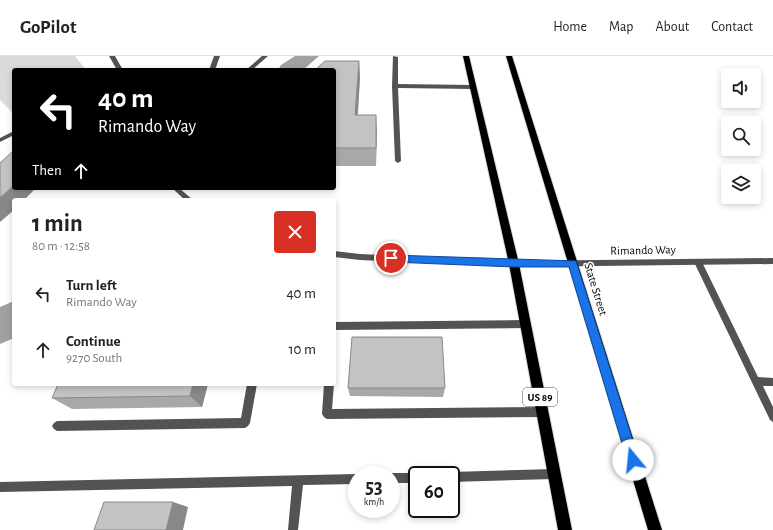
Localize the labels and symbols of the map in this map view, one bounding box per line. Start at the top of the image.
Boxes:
pin [374,241,408,275]
street label: Rimando Way [610,243,676,258]
street label: State Street [582,261,610,317]
road number: US 89 [523,388,557,406]
position arrow [612,439,654,481]
speed limit sign: 60 [408,466,460,518]

